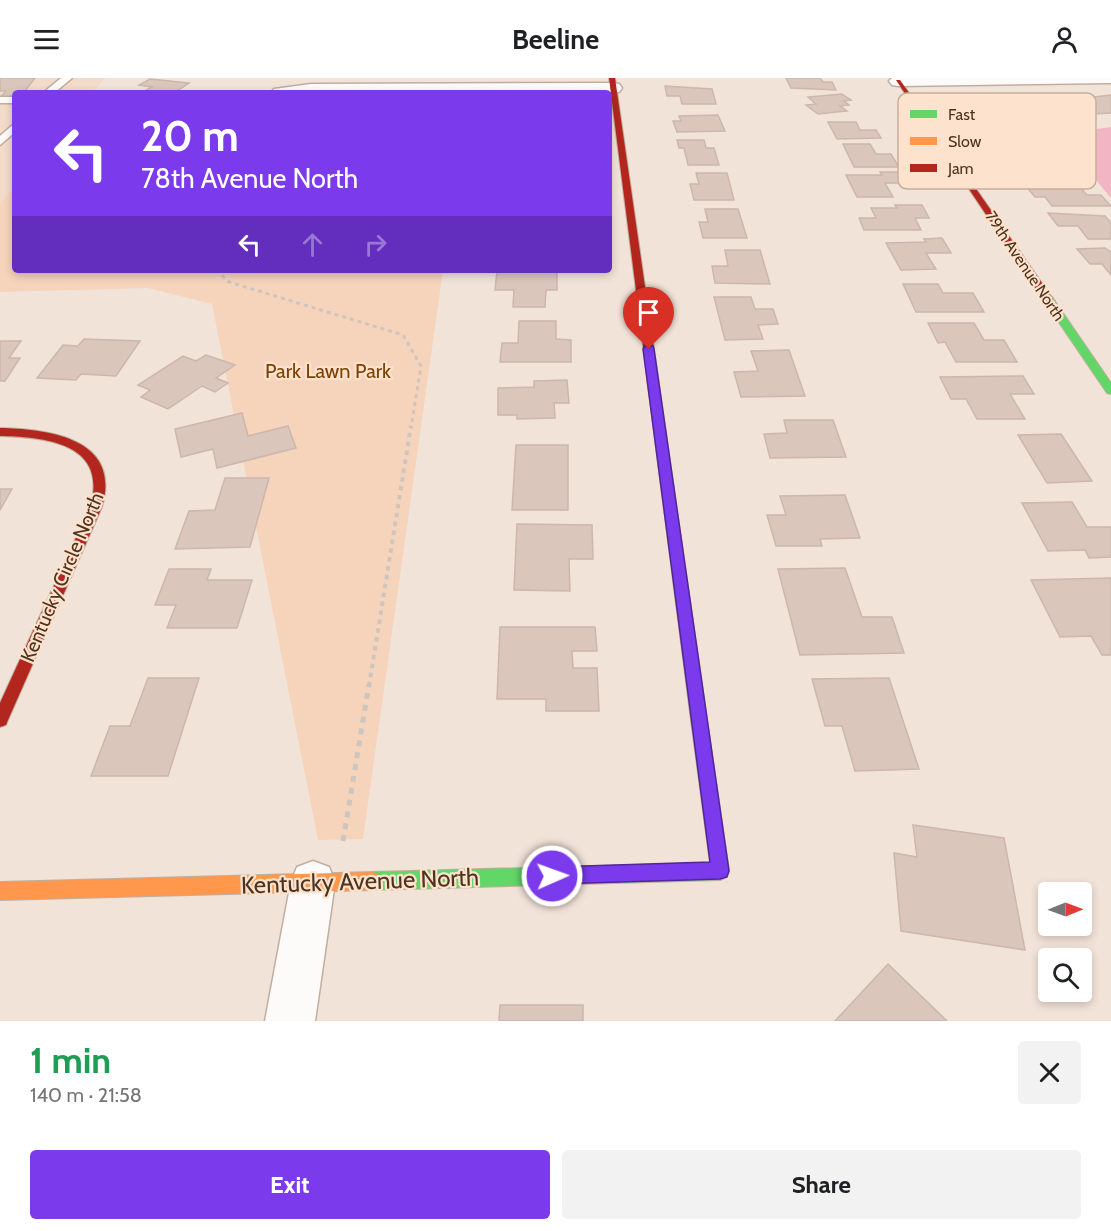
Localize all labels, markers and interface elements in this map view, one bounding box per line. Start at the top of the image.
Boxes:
icon: menu [30,23,63,56]
text: Beeline [512,23,599,56]
icon: person [1048,23,1081,56]
legend [898,93,1096,189]
text: Fast [948,105,976,124]
text: 20 m [141,110,239,162]
icon: left [42,114,120,192]
text: Slow [948,132,982,151]
text: Jam [947,159,974,178]
text: 78th Avenue North [141,162,358,195]
street label: 79th Avenue North [981,208,1069,324]
icon: left [233,228,266,261]
icon: ahead [296,228,329,261]
icon: right [359,228,392,261]
pin [623,287,674,349]
icon: arrive [632,296,665,329]
park label: Park Lawn Park [265,359,391,383]
street label: Kentucky Circle North [15,488,109,666]
position arrow [520,844,584,908]
street label: Kentucky Avenue North [241,862,479,900]
north arrow [1038,882,1092,936]
map controls [1038,882,1092,1002]
button: search [1038,948,1092,1002]
text: 1 min [30,1038,111,1082]
button: close [1018,1041,1081,1104]
text: 140 m · 21:58 [30,1083,142,1107]
button: Exit [30,1150,550,1219]
button: Share [562,1150,1081,1219]

